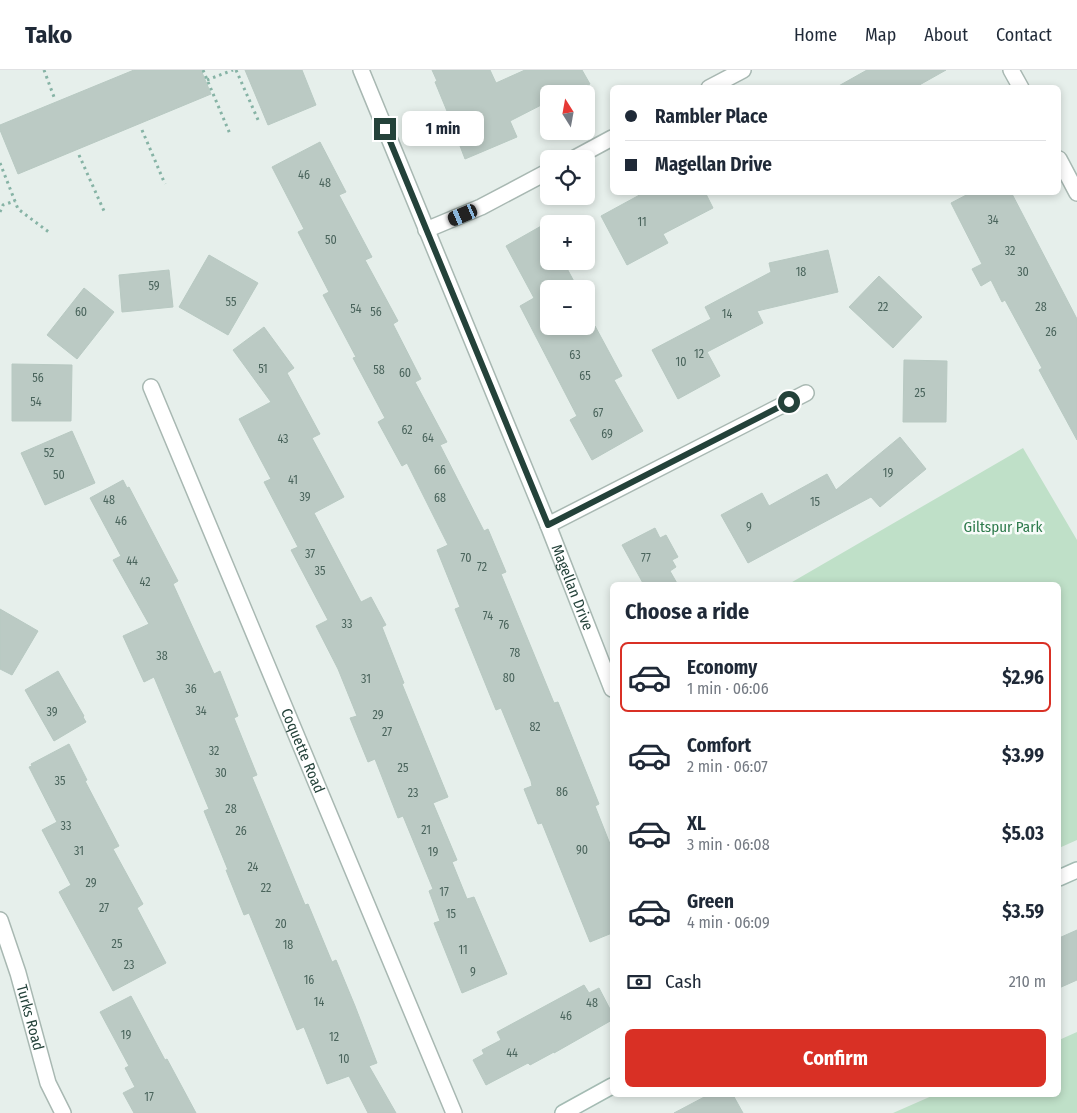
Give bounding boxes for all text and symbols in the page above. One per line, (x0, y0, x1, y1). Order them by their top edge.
text: Tako (25, 21, 72, 49)
text: Home (794, 24, 837, 46)
text: Map (865, 24, 896, 46)
text: About (924, 24, 968, 46)
text: Contact (996, 24, 1052, 46)
north arrow (540, 85, 595, 140)
map controls (540, 85, 595, 335)
text: Rambler Place (655, 105, 768, 128)
callout: 1 min (402, 112, 485, 146)
route end (374, 118, 396, 140)
text: 1 min (426, 119, 460, 138)
button: locate (540, 150, 595, 205)
text: Magellan Drive (655, 153, 772, 176)
house number: 46 (298, 168, 310, 182)
house number: 48 (319, 176, 331, 190)
car (446, 202, 479, 228)
house number: 34 (987, 213, 999, 227)
button: + (540, 215, 595, 270)
house number: 11 (637, 215, 647, 229)
house number: 50 (325, 233, 337, 247)
house number: 32 (1005, 244, 1015, 258)
house number: 18 (796, 265, 806, 279)
house number: 30 (1017, 265, 1029, 279)
house number: 59 (148, 279, 160, 293)
button: − (540, 280, 595, 335)
house number: 55 (226, 295, 237, 309)
house number: 22 (878, 300, 888, 314)
house number: 28 (1035, 300, 1047, 314)
house number: 54 (350, 302, 362, 316)
house number: 60 (75, 305, 87, 319)
house number: 56 (370, 305, 382, 319)
house number: 14 (722, 307, 732, 321)
house number: 26 (1045, 325, 1057, 339)
house number: 12 (694, 347, 704, 361)
house number: 63 (569, 348, 581, 362)
house number: 10 (676, 355, 686, 369)
house number: 51 (258, 362, 268, 376)
house number: 58 (373, 363, 385, 377)
house number: 60 (399, 366, 411, 380)
house number: 65 (579, 369, 591, 383)
house number: 56 (32, 371, 44, 385)
house number: 25 (915, 386, 926, 400)
route start (778, 391, 800, 413)
house number: 54 (30, 395, 42, 409)
house number: 67 (593, 406, 603, 420)
house number: 62 (401, 423, 413, 437)
house number: 69 (601, 427, 613, 441)
house number: 64 (422, 431, 434, 445)
house number: 43 (277, 432, 289, 446)
house number: 52 (44, 446, 54, 460)
house number: 66 (434, 463, 446, 477)
house number: 19 (883, 466, 893, 480)
house number: 50 (53, 468, 65, 482)
house number: 41 (288, 473, 298, 487)
house number: 39 (299, 490, 311, 504)
house number: 68 (434, 491, 446, 505)
house number: 48 (103, 493, 115, 507)
house number: 15 (810, 495, 821, 509)
house number: 46 (115, 514, 127, 528)
park label: Giltspur Park (964, 518, 1042, 536)
house number: 9 (746, 520, 752, 534)
street label: Magellan Drive (548, 542, 597, 633)
house number: 37 (305, 547, 315, 561)
house number: 70 (461, 551, 471, 565)
house number: 77 (641, 551, 651, 565)
house number: 44 (126, 554, 138, 568)
house number: 72 (477, 560, 487, 574)
house number: 35 (315, 564, 326, 578)
house number: 42 (140, 575, 150, 589)
text: Choose a ride (625, 598, 749, 625)
house number: 74 (483, 609, 493, 623)
house number: 33 (342, 617, 352, 631)
house number: 76 (499, 618, 509, 632)
house number: 78 (510, 646, 520, 660)
house number: 38 (156, 649, 168, 663)
icon: car (627, 655, 672, 700)
text: Economy (687, 656, 757, 679)
text: $2.96 (1002, 666, 1044, 689)
house number: 80 (503, 671, 515, 685)
house number: 31 (361, 672, 371, 686)
text: 1 min · 06:06 (687, 679, 769, 698)
house number: 36 (185, 682, 197, 696)
house number: 34 (195, 704, 207, 718)
house number: 39 (46, 705, 58, 719)
street label: Coquette Road (277, 706, 328, 796)
house number: 29 (372, 708, 384, 722)
house number: 82 (529, 720, 541, 734)
house number: 27 (382, 725, 392, 739)
icon: car (627, 733, 672, 778)
text: Comfort (687, 734, 751, 757)
house number: 32 (209, 744, 219, 758)
text: $3.99 (1002, 744, 1044, 767)
text: 2 min · 06:07 (687, 757, 768, 776)
house number: 25 (398, 761, 409, 775)
house number: 30 (215, 766, 227, 780)
house number: 35 (55, 774, 66, 788)
house number: 86 (556, 785, 568, 799)
house number: 23 (408, 786, 418, 800)
house number: 28 (225, 802, 237, 816)
icon: car (627, 811, 672, 856)
text: XL (687, 812, 706, 835)
house number: 33 (61, 819, 71, 833)
text: $5.03 (1002, 822, 1044, 845)
house number: 21 (421, 823, 431, 837)
house number: 26 (235, 824, 247, 838)
text: 3 min · 06:08 (687, 835, 770, 854)
house number: 90 (576, 843, 588, 857)
house number: 31 (74, 844, 84, 858)
house number: 19 (428, 845, 438, 859)
house number: 24 (248, 860, 259, 874)
house number: 29 (85, 876, 97, 890)
house number: 22 (261, 881, 271, 895)
house number: 17 (439, 885, 449, 899)
icon: car (627, 889, 672, 934)
text: Green (687, 890, 734, 913)
text: $3.59 (1002, 900, 1044, 923)
house number: 27 (99, 901, 109, 915)
house number: 15 (446, 907, 457, 921)
text: 4 min · 06:09 (687, 913, 770, 932)
house number: 20 (275, 917, 287, 931)
house number: 25 (112, 937, 123, 951)
house number: 18 (283, 938, 293, 952)
house number: 11 (458, 943, 468, 957)
house number: 23 (124, 958, 134, 972)
house number: 9 (470, 965, 476, 979)
icon: cash (625, 968, 653, 996)
text: Cash (665, 970, 702, 993)
text: 210 m (1009, 972, 1046, 991)
house number: 16 (304, 973, 314, 987)
street label: Turks Road (13, 982, 48, 1052)
house number: 14 (314, 995, 324, 1009)
house number: 48 (586, 996, 598, 1010)
house number: 46 (560, 1009, 572, 1023)
house number: 19 (121, 1028, 131, 1042)
button: Confirm (625, 1029, 1046, 1087)
house number: 12 (329, 1030, 339, 1044)
house number: 44 (506, 1046, 518, 1060)
house number: 10 (339, 1052, 349, 1066)
house number: 17 (144, 1090, 154, 1104)

